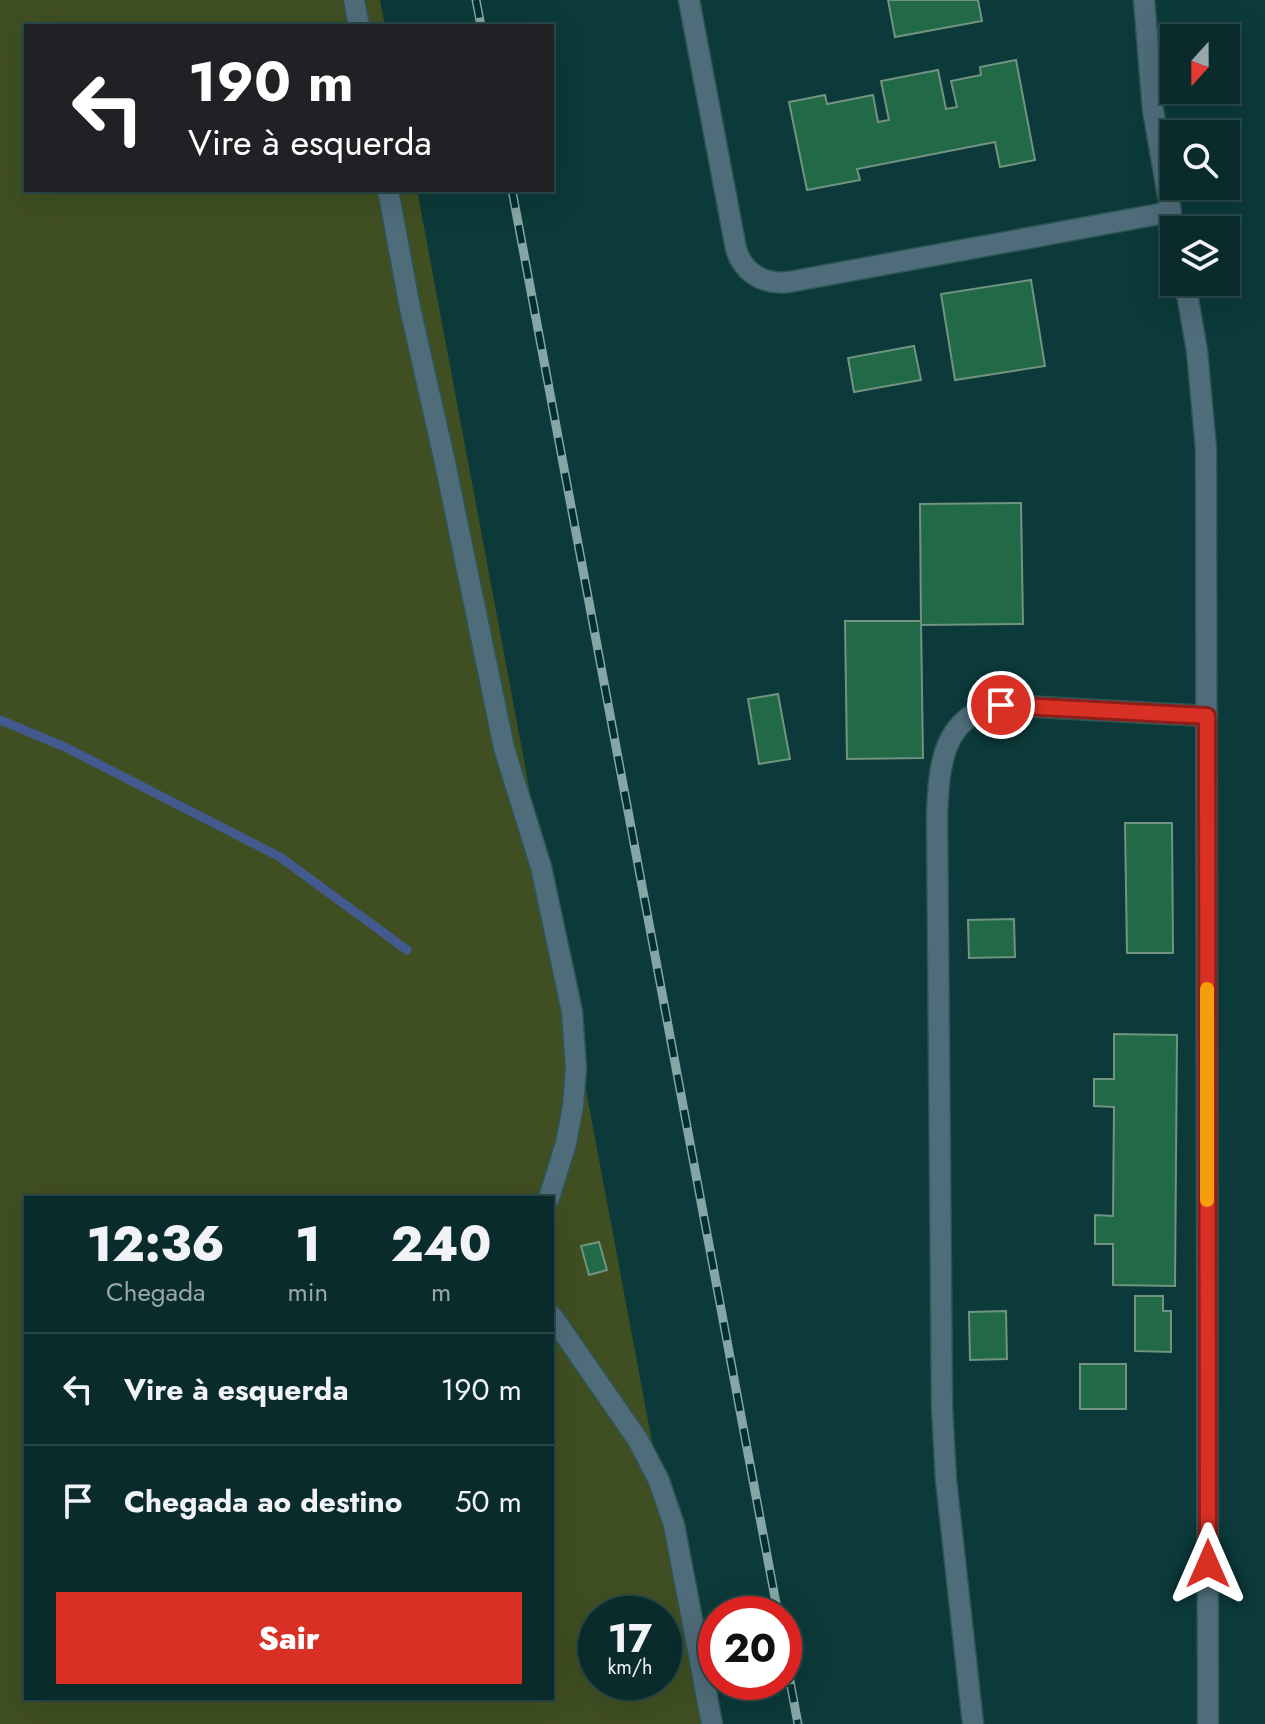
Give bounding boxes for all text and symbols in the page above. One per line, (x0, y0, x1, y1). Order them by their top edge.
north arrow (1160, 24, 1240, 104)
map controls (1160, 24, 1240, 296)
text: 190 m (188, 41, 354, 122)
icon: left (56, 56, 160, 160)
text: Vire à esquerda (188, 116, 432, 168)
button: search (1160, 120, 1240, 200)
button: layers (1160, 216, 1240, 296)
pin (967, 671, 1035, 739)
icon: arrive (979, 683, 1023, 727)
text: 12:36 (87, 1210, 225, 1279)
text: 1 (295, 1210, 320, 1279)
text: 240 (391, 1210, 491, 1279)
text: Chegada (106, 1273, 205, 1311)
text: min (287, 1273, 328, 1311)
text: m (431, 1273, 451, 1311)
icon: left (56, 1367, 100, 1411)
text: Vire à esquerda (124, 1368, 349, 1411)
text: 190 m (441, 1368, 522, 1411)
icon: arrive (56, 1479, 100, 1523)
text: Chegada ao destino (124, 1480, 402, 1523)
text: 50 m (455, 1480, 522, 1523)
position arrow (1166, 1522, 1250, 1606)
button: Sair (56, 1592, 522, 1684)
speed limit sign: 20 (698, 1596, 802, 1700)
text: 17 (608, 1609, 652, 1667)
text: km/h (607, 1653, 653, 1682)

